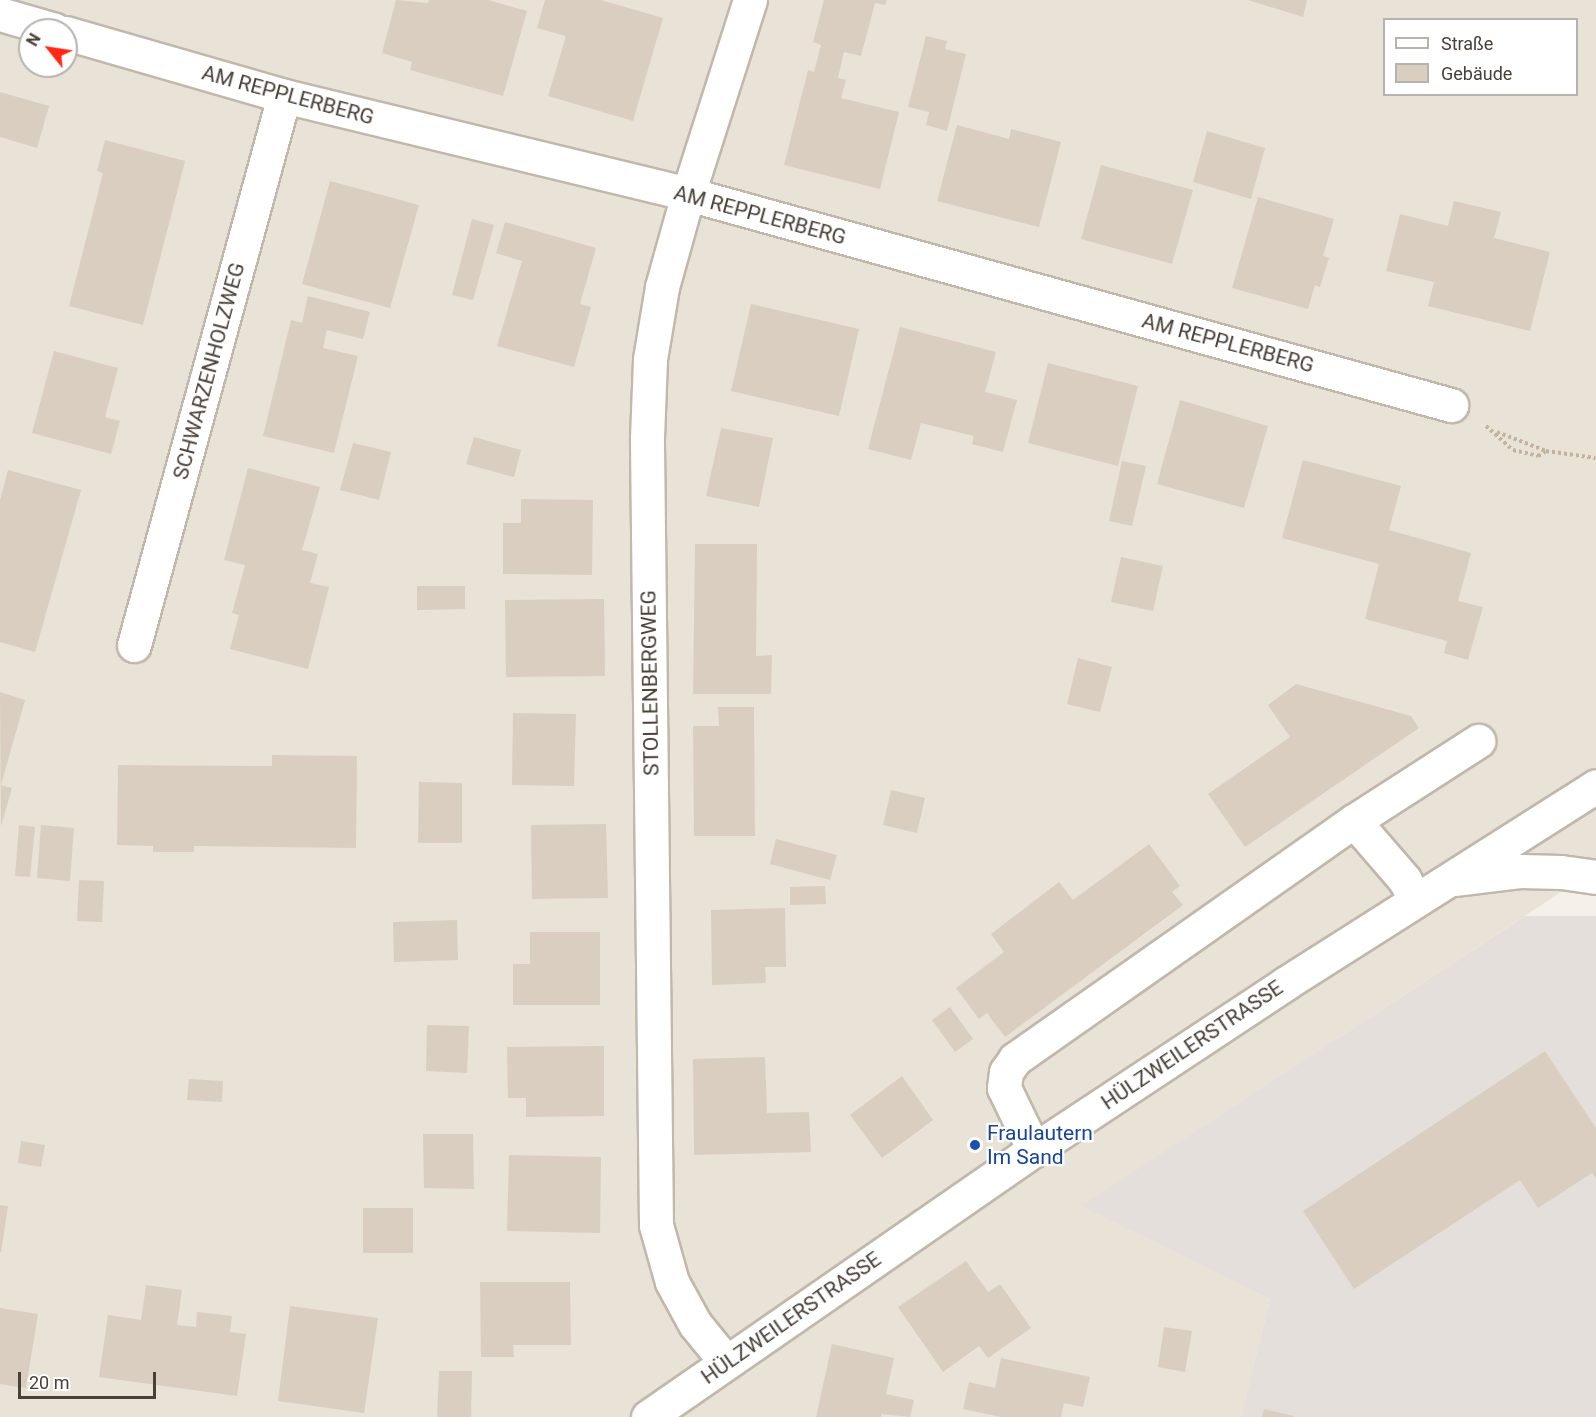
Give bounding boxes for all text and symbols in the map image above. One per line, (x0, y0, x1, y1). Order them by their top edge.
north arrow (18, 18, 78, 78)
legend (1383, 18, 1578, 96)
text: N (23, 30, 45, 49)
text: Straße (1441, 33, 1493, 54)
street label: AM REPPLERBERG (199, 60, 377, 130)
text: Gebäude (1441, 63, 1512, 84)
street label: AM REPPLERBERG (671, 180, 849, 250)
street label: SCHWARZENHOLZWEG (168, 260, 250, 482)
street label: AM REPPLERBERG (1139, 308, 1317, 378)
street label: STOLLENBERGWEG (636, 590, 664, 776)
street label: HÜLZWEILERSTRASSE (1096, 975, 1288, 1115)
place label: Fraulautern Im Sand (987, 1120, 1093, 1170)
marker: Fraulautern Im Sand (968, 1138, 982, 1152)
street label: HÜLZWEILERSTRASSE (696, 1246, 886, 1390)
scale bar (21, 1360, 159, 1398)
text: 20 m (29, 1372, 69, 1393)

